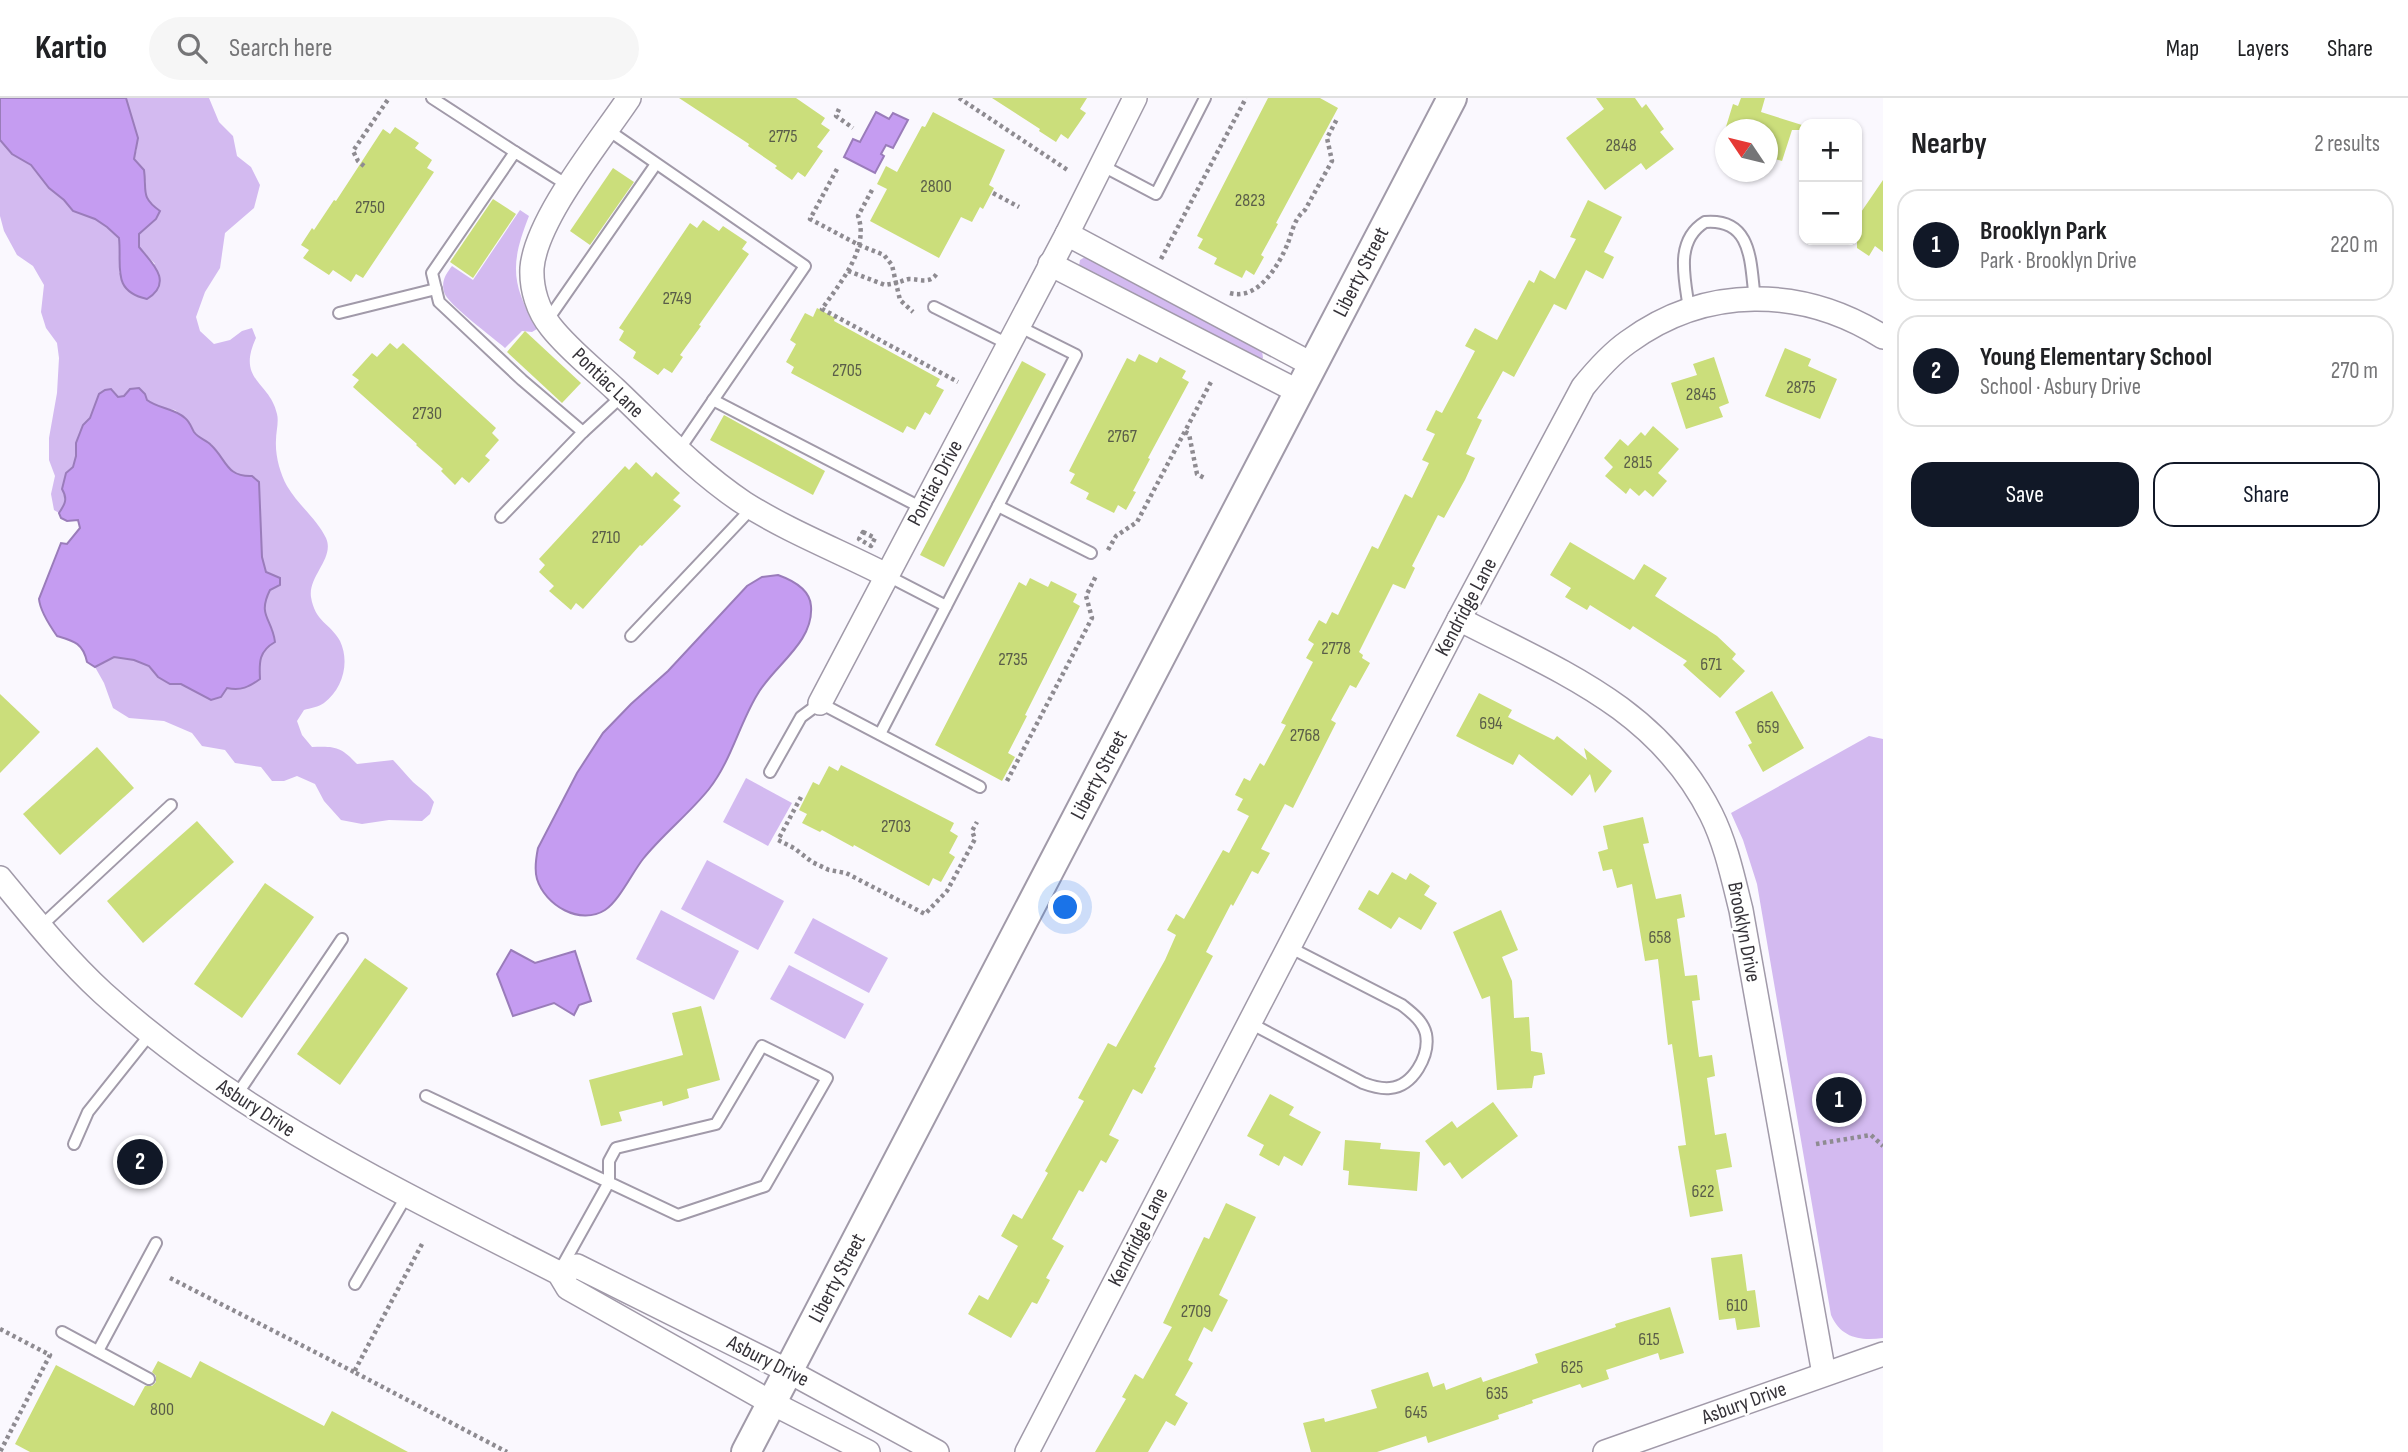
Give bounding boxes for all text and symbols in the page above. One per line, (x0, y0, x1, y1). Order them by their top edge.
search box (149, 17, 639, 80)
text: Kartio (35, 28, 107, 68)
icon: search (173, 29, 211, 67)
text: Search here (229, 33, 332, 64)
text: Map (2166, 34, 2199, 63)
text: Layers (2237, 34, 2289, 63)
text: Share (2327, 34, 2373, 63)
north arrow (1715, 119, 1778, 182)
map controls (1799, 119, 1862, 245)
button: + (1799, 119, 1862, 182)
house number: 2775 (768, 126, 798, 147)
text: Nearby (1911, 126, 1987, 162)
text: 2 results (2314, 130, 2380, 158)
house number: 2848 (1605, 135, 1637, 156)
house number: 2800 (920, 176, 952, 197)
button: − (1799, 182, 1862, 245)
house number: 2823 (1235, 190, 1265, 211)
house number: 2750 (355, 197, 385, 218)
text: Brooklyn Park (1980, 216, 2107, 247)
street label: Liberty Street (1328, 223, 1394, 321)
text: 1 (1931, 231, 1941, 259)
text: 220 m (2330, 231, 2378, 259)
text: Park · Brooklyn Drive (1980, 247, 2137, 275)
house number: 2749 (662, 288, 692, 309)
text: Young Elementary School (1980, 342, 2212, 373)
street label: Pontiac Lane (567, 343, 649, 423)
text: 2 (1931, 357, 1941, 385)
text: 270 m (2331, 357, 2378, 385)
house number: 2705 (832, 360, 862, 381)
text: School · Asbury Drive (1980, 373, 2141, 401)
house number: 2875 (1786, 377, 1816, 398)
house number: 2845 (1686, 384, 1716, 405)
house number: 2730 (412, 403, 442, 424)
house number: 2767 (1107, 426, 1138, 447)
street label: Pontiac Drive (902, 436, 968, 530)
house number: 2815 (1624, 452, 1652, 473)
button: Save (1911, 462, 2139, 527)
button: Share (2153, 462, 2380, 527)
house number: 2710 (591, 527, 621, 548)
street label: Kendridge Lane (1430, 554, 1502, 660)
house number: 2778 (1321, 638, 1351, 659)
house number: 2735 (998, 649, 1028, 670)
house number: 671 (1700, 654, 1722, 675)
house number: 694 (1479, 713, 1503, 734)
house number: 659 (1756, 717, 1780, 738)
house number: 2768 (1290, 725, 1320, 746)
street label: Liberty Street (1065, 726, 1133, 824)
house number: 2703 (881, 816, 911, 837)
street label: Brooklyn Drive (1722, 880, 1766, 984)
your location (1048, 890, 1082, 924)
house number: 658 (1648, 927, 1672, 948)
street label: Asbury Drive (211, 1073, 300, 1143)
pin: 1 (1816, 1074, 1862, 1126)
pin: 2 (117, 1136, 163, 1188)
house number: 622 (1692, 1181, 1714, 1202)
street label: Kendridge Lane (1102, 1183, 1174, 1291)
street label: Liberty Street (803, 1229, 871, 1327)
house number: 610 (1726, 1295, 1748, 1316)
house number: 2709 (1181, 1301, 1211, 1322)
street label: Asbury Drive (722, 1329, 813, 1392)
house number: 615 (1638, 1329, 1660, 1350)
house number: 625 (1561, 1357, 1583, 1378)
street label: Asbury Drive (1697, 1376, 1790, 1430)
house number: 635 (1486, 1383, 1508, 1404)
house number: 800 (150, 1399, 174, 1420)
house number: 645 (1405, 1402, 1428, 1423)

